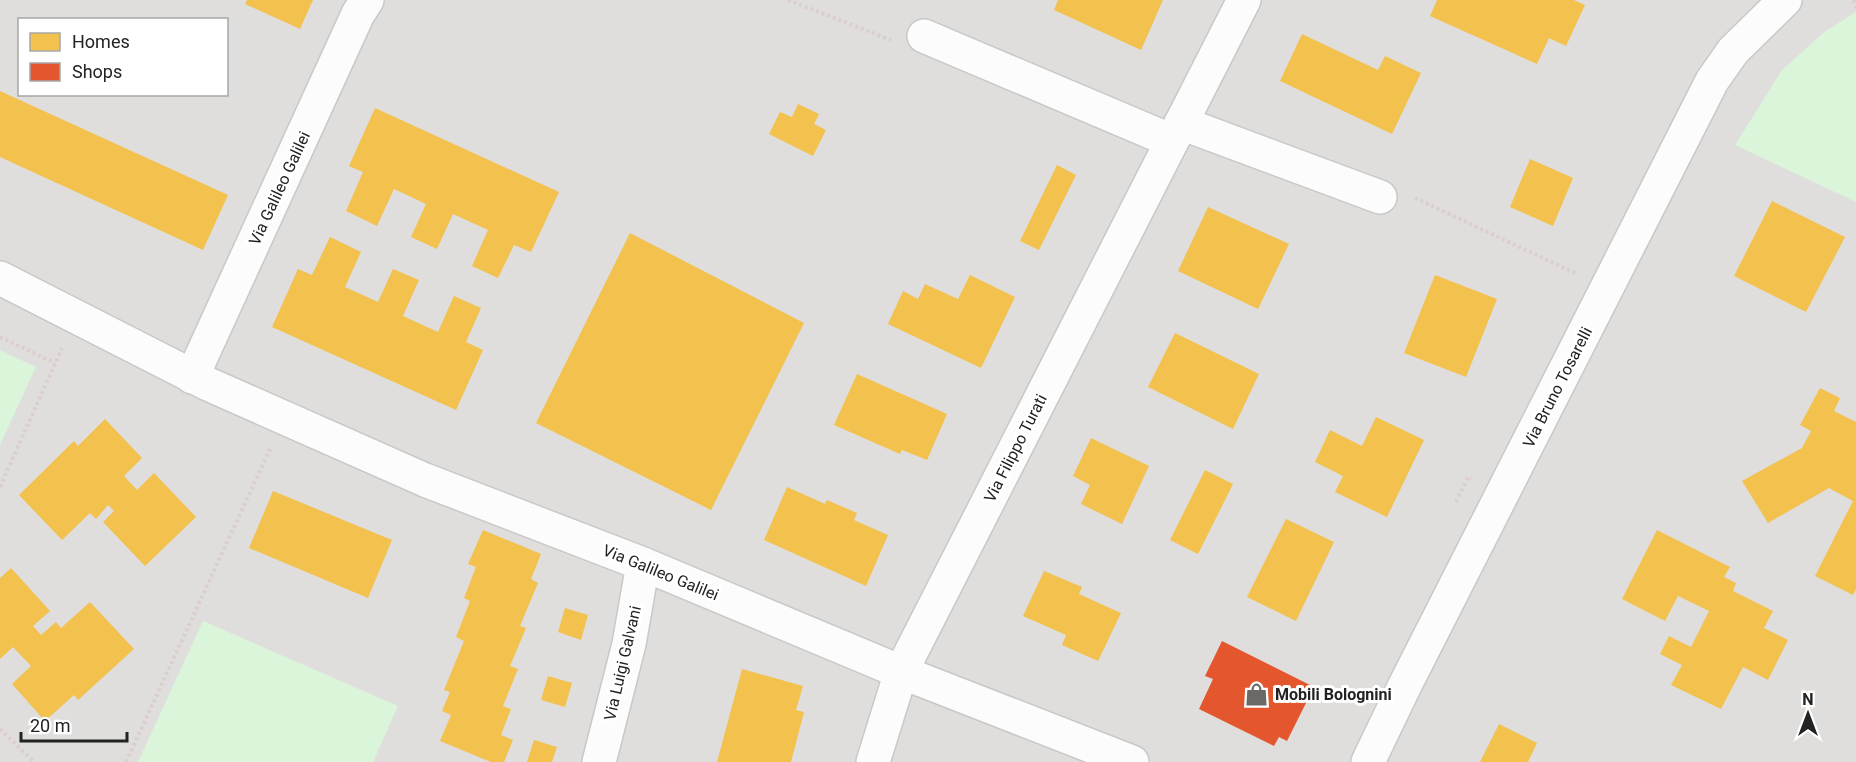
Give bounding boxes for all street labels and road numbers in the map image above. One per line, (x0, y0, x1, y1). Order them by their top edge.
street label: Via Galileo Galilei (245, 128, 314, 248)
street label: Via Bruno Tosarelli (1519, 324, 1596, 451)
street label: Via Filippo Turati (980, 391, 1051, 505)
street label: Via Galileo Galilei (600, 541, 722, 604)
street label: Via Luigi Galvani (600, 604, 645, 722)

